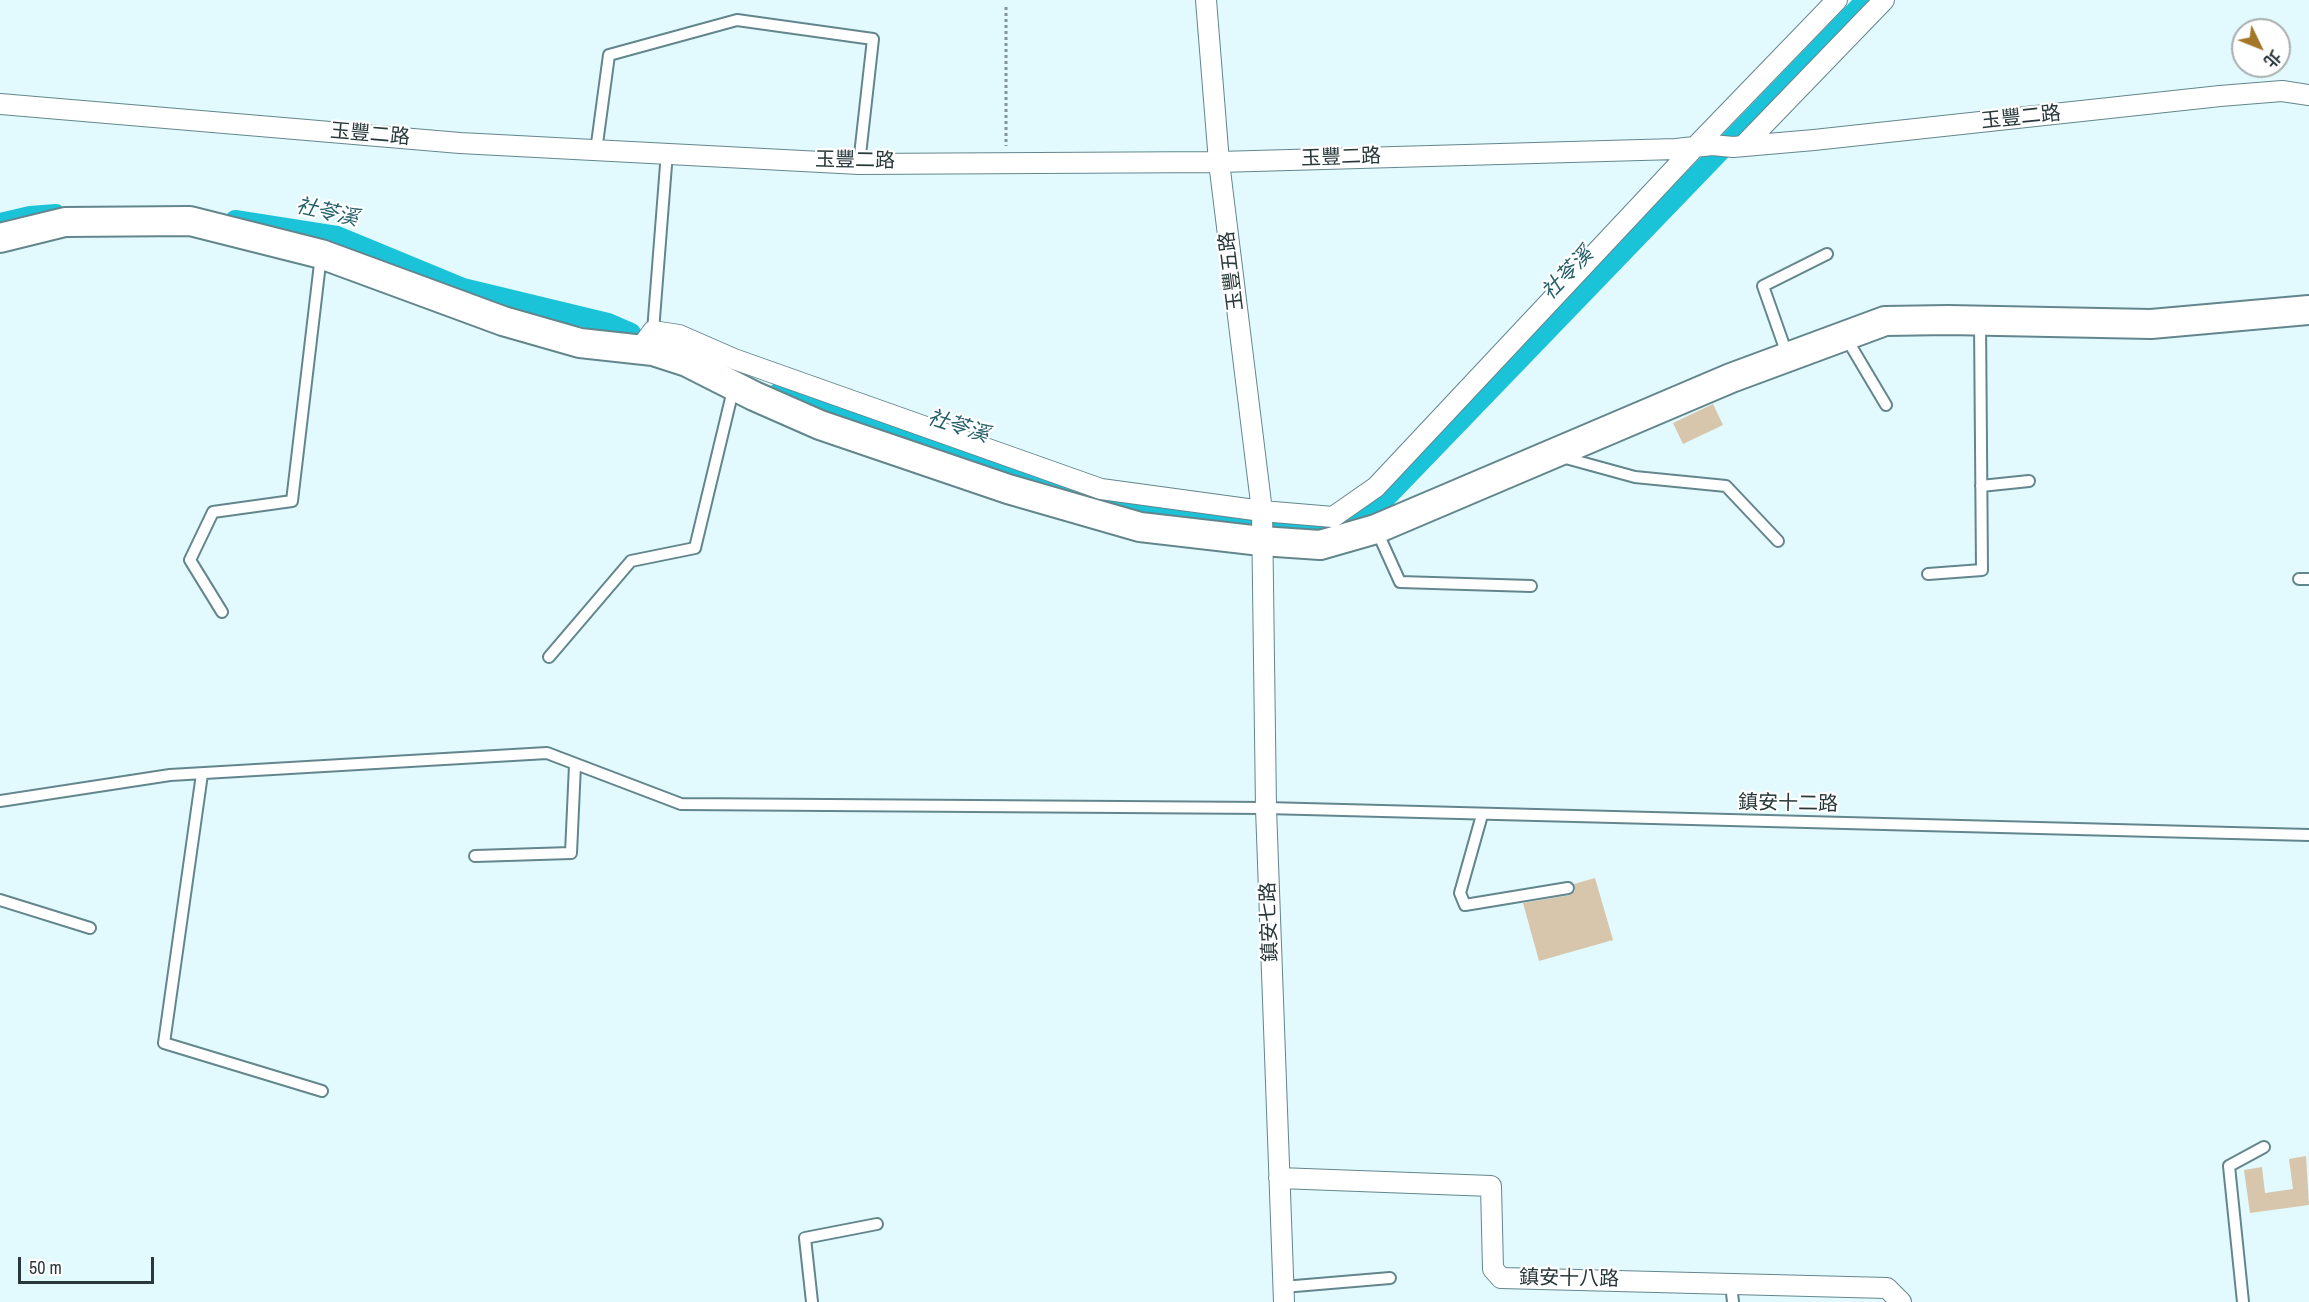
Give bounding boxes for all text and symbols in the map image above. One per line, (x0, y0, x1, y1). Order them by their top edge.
north arrow (2231, 18, 2291, 78)
text: 北 (2259, 46, 2286, 72)
street label: 玉豐二路 (1980, 102, 2062, 134)
street label: 玉豐二路 (329, 120, 411, 150)
street label: 玉豐二路 (1301, 145, 1381, 171)
street label: 玉豐二路 (815, 148, 895, 174)
water label: 社苓溪 (293, 194, 361, 232)
street label: 玉豐五路 (1215, 230, 1249, 312)
water label: 社苓溪 (1537, 243, 1599, 305)
water label: 社苓溪 (924, 405, 992, 449)
street label: 鎮安十二路 (1738, 791, 1838, 817)
street label: 鎮安七路 (1257, 882, 1283, 962)
scale bar (21, 1245, 158, 1283)
text: 50 m (29, 1255, 62, 1280)
street label: 鎮安十八路 (1519, 1266, 1619, 1292)

